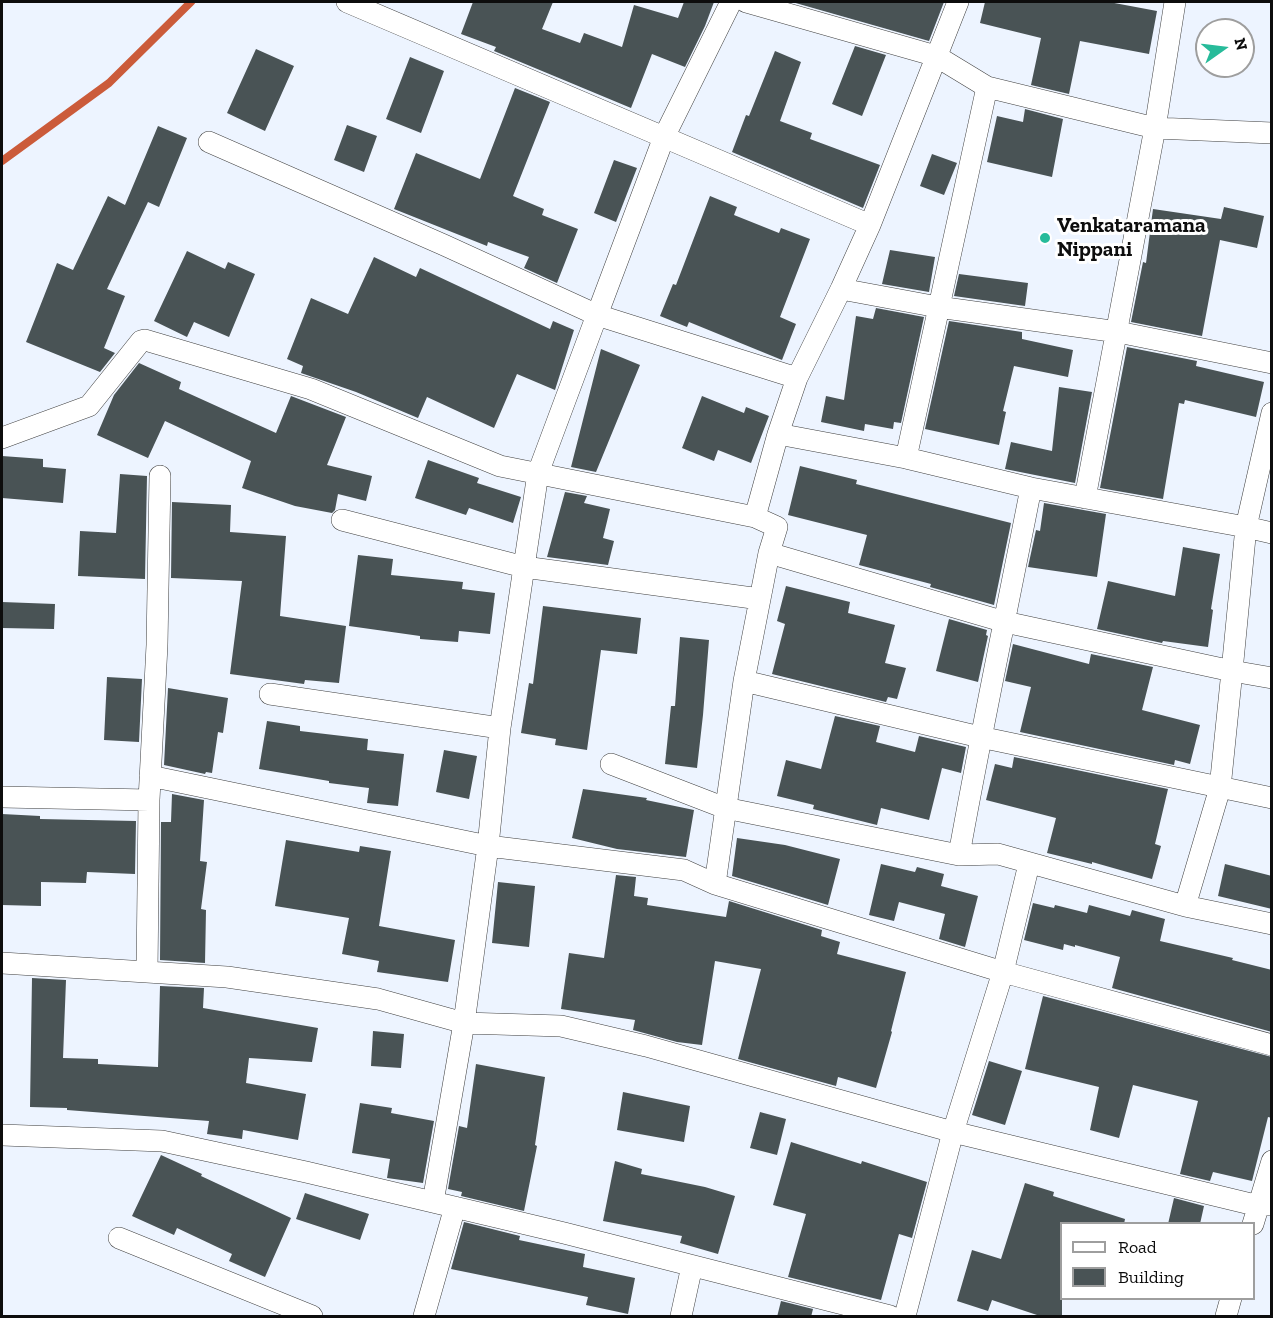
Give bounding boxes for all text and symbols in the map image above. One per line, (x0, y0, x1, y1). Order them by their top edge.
north arrow (1195, 18, 1255, 78)
text: N (1230, 36, 1252, 52)
place label: Venkataramana Nippani (1057, 213, 1206, 263)
marker: Venkataramana Nippani (1038, 231, 1052, 245)
legend (1060, 1222, 1255, 1300)
text: Road (1118, 1236, 1157, 1258)
text: Building (1118, 1266, 1184, 1288)

